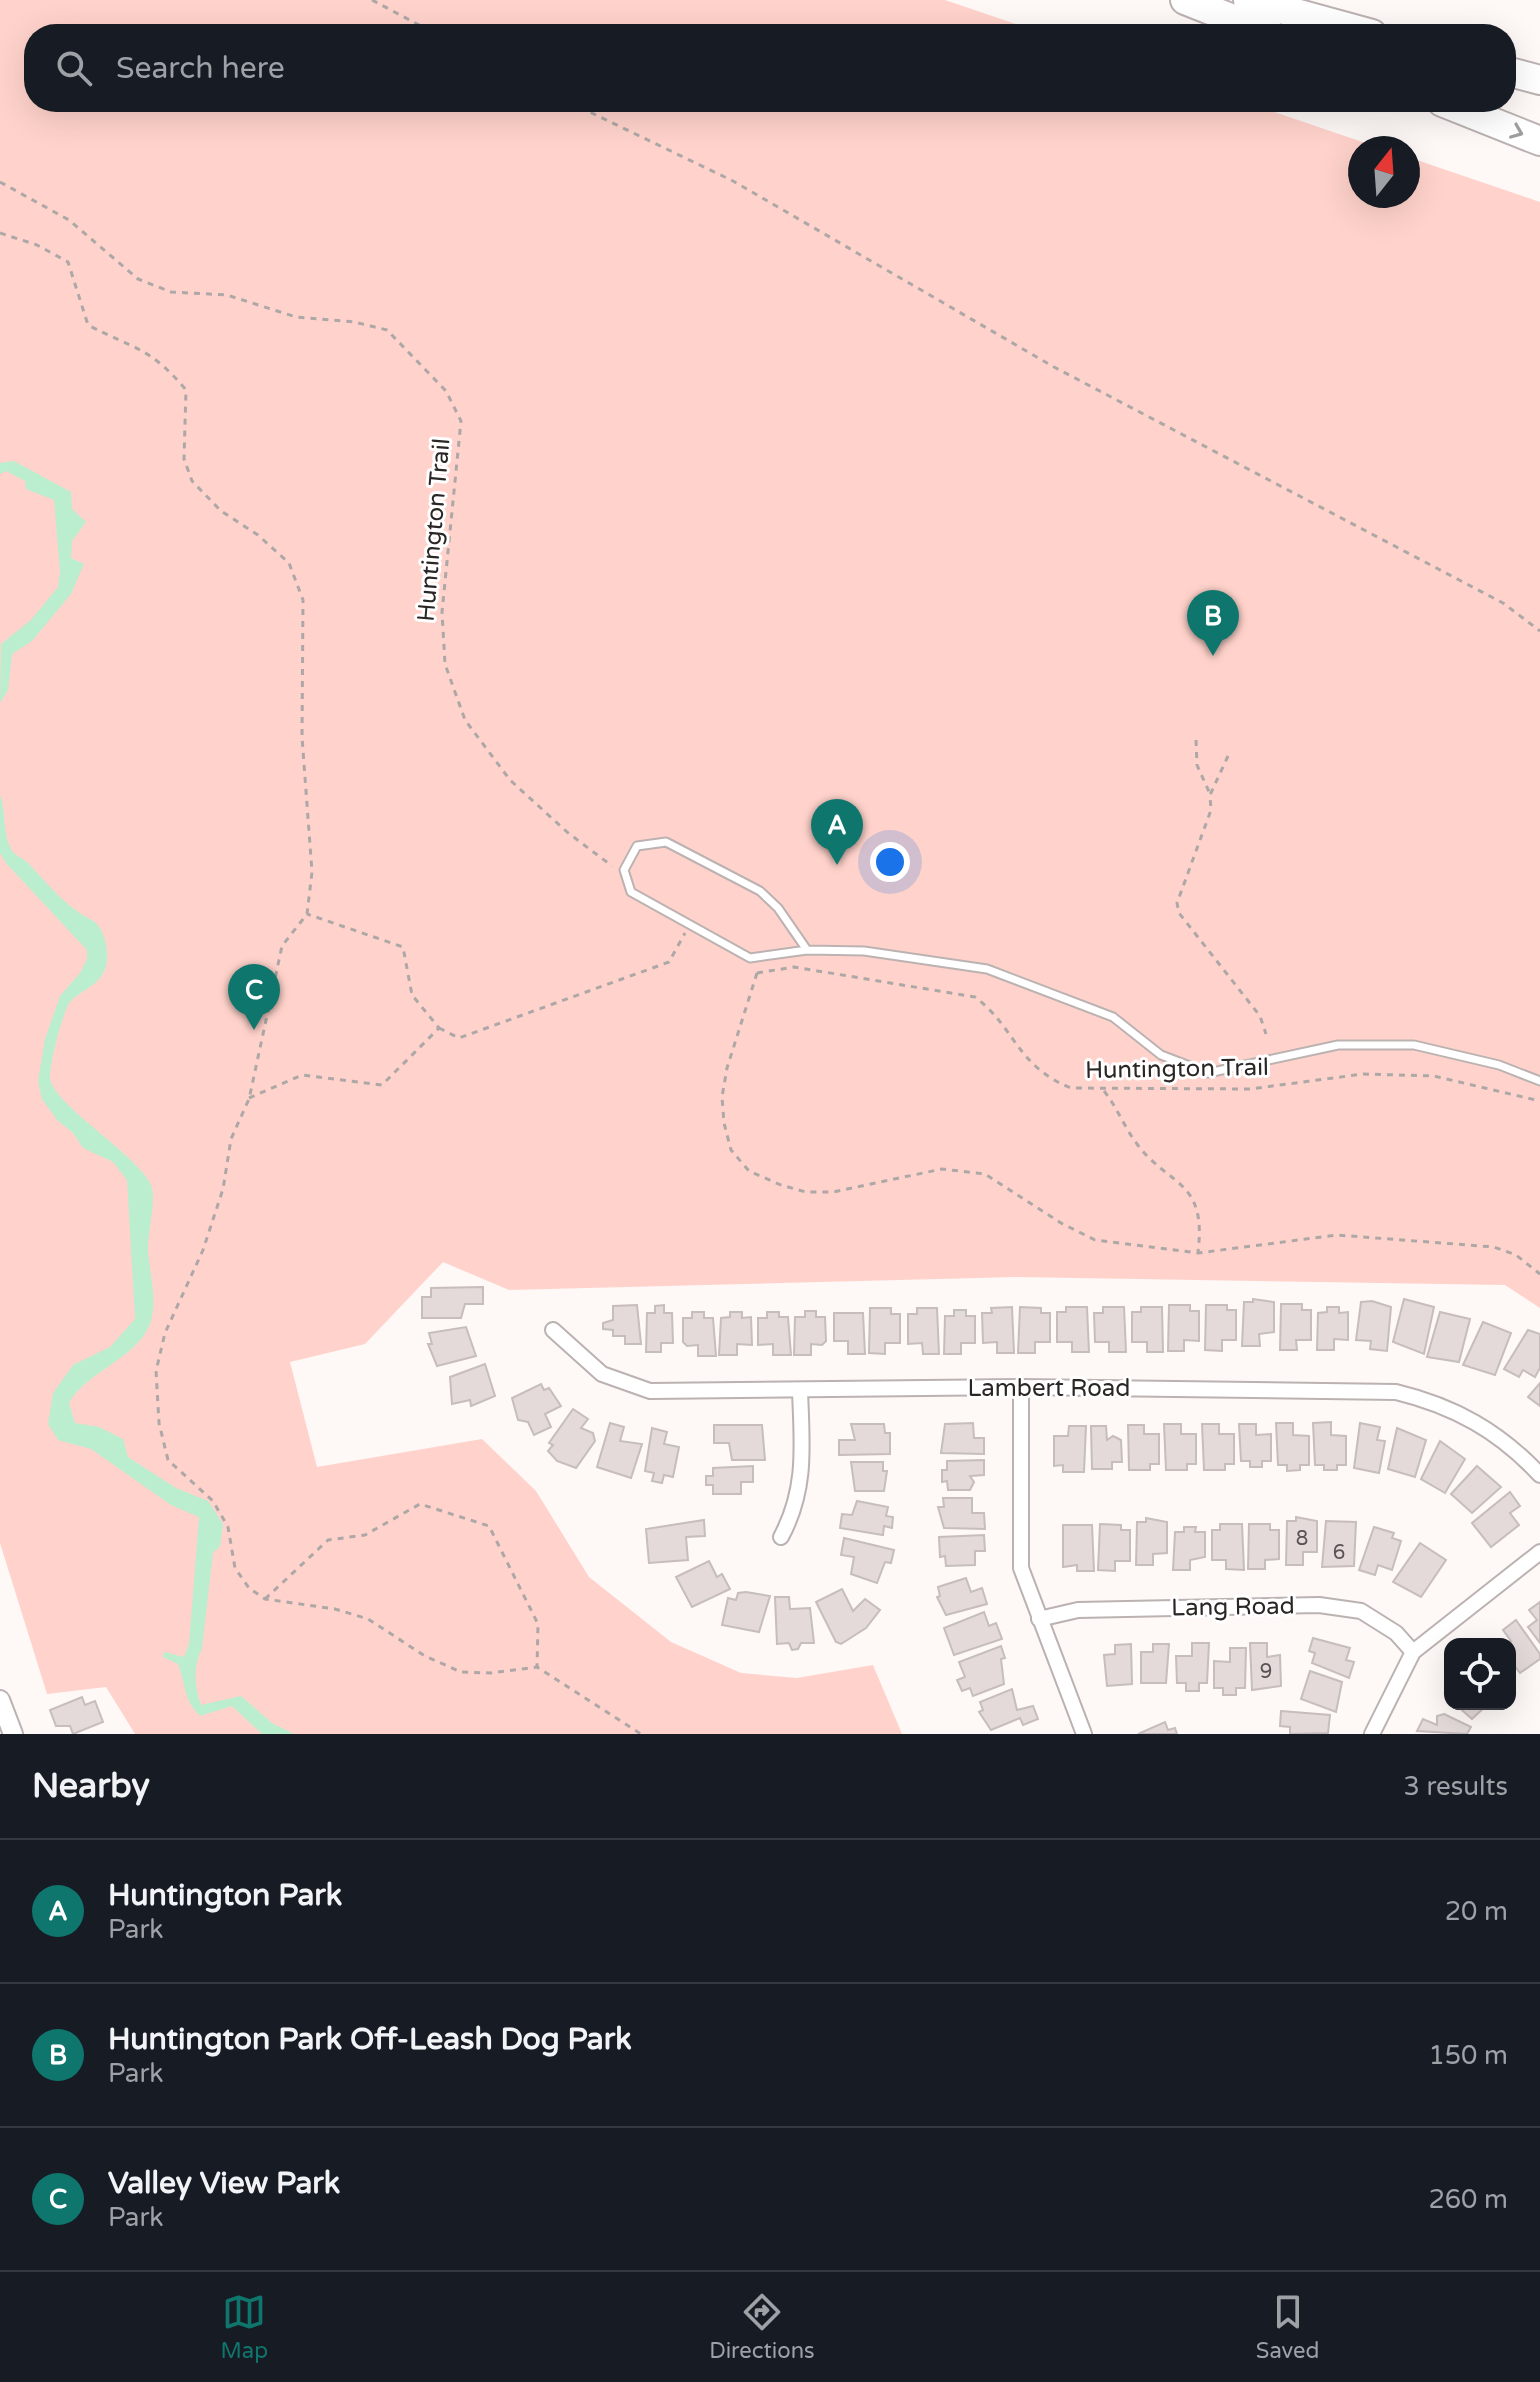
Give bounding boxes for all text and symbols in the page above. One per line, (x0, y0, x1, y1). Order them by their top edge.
search box (24, 24, 1516, 112)
icon: search (52, 46, 96, 90)
text: Search here (116, 50, 285, 87)
one-way arrow (1509, 122, 1523, 139)
north arrow (1348, 136, 1420, 208)
street label: Huntington Trail (412, 437, 456, 623)
pin: B (1187, 590, 1239, 656)
pin: A (811, 799, 863, 865)
your location (870, 842, 910, 882)
pin: C (228, 964, 280, 1030)
street label: Huntington Trail (1085, 1053, 1269, 1085)
street label: Lambert Road (968, 1374, 1130, 1403)
house number: 8 (1296, 1527, 1308, 1551)
house number: 6 (1333, 1541, 1345, 1565)
street label: Lang Road (1171, 1591, 1295, 1623)
map controls (1444, 1638, 1516, 1710)
button: locate (1444, 1638, 1516, 1710)
house number: 9 (1260, 1660, 1272, 1684)
text: Nearby (32, 1766, 150, 1807)
text: 3 results (1403, 1771, 1508, 1802)
text: Huntington Park (108, 1877, 342, 1914)
text: A (48, 1896, 68, 1927)
text: 20 m (1445, 1896, 1508, 1927)
text: Park (108, 1914, 164, 1945)
text: Huntington Park Off-Leash Dog Park (108, 2021, 632, 2058)
text: B (49, 2040, 67, 2071)
text: 150 m (1428, 2040, 1508, 2071)
text: Park (108, 2058, 164, 2089)
text: Valley View Park (108, 2165, 340, 2202)
text: C (49, 2184, 67, 2215)
text: 260 m (1428, 2184, 1508, 2215)
text: Park (108, 2202, 164, 2233)
tab: Map (221, 2290, 268, 2364)
tab: Directions (709, 2290, 815, 2364)
tab: Saved (1256, 2290, 1319, 2364)

